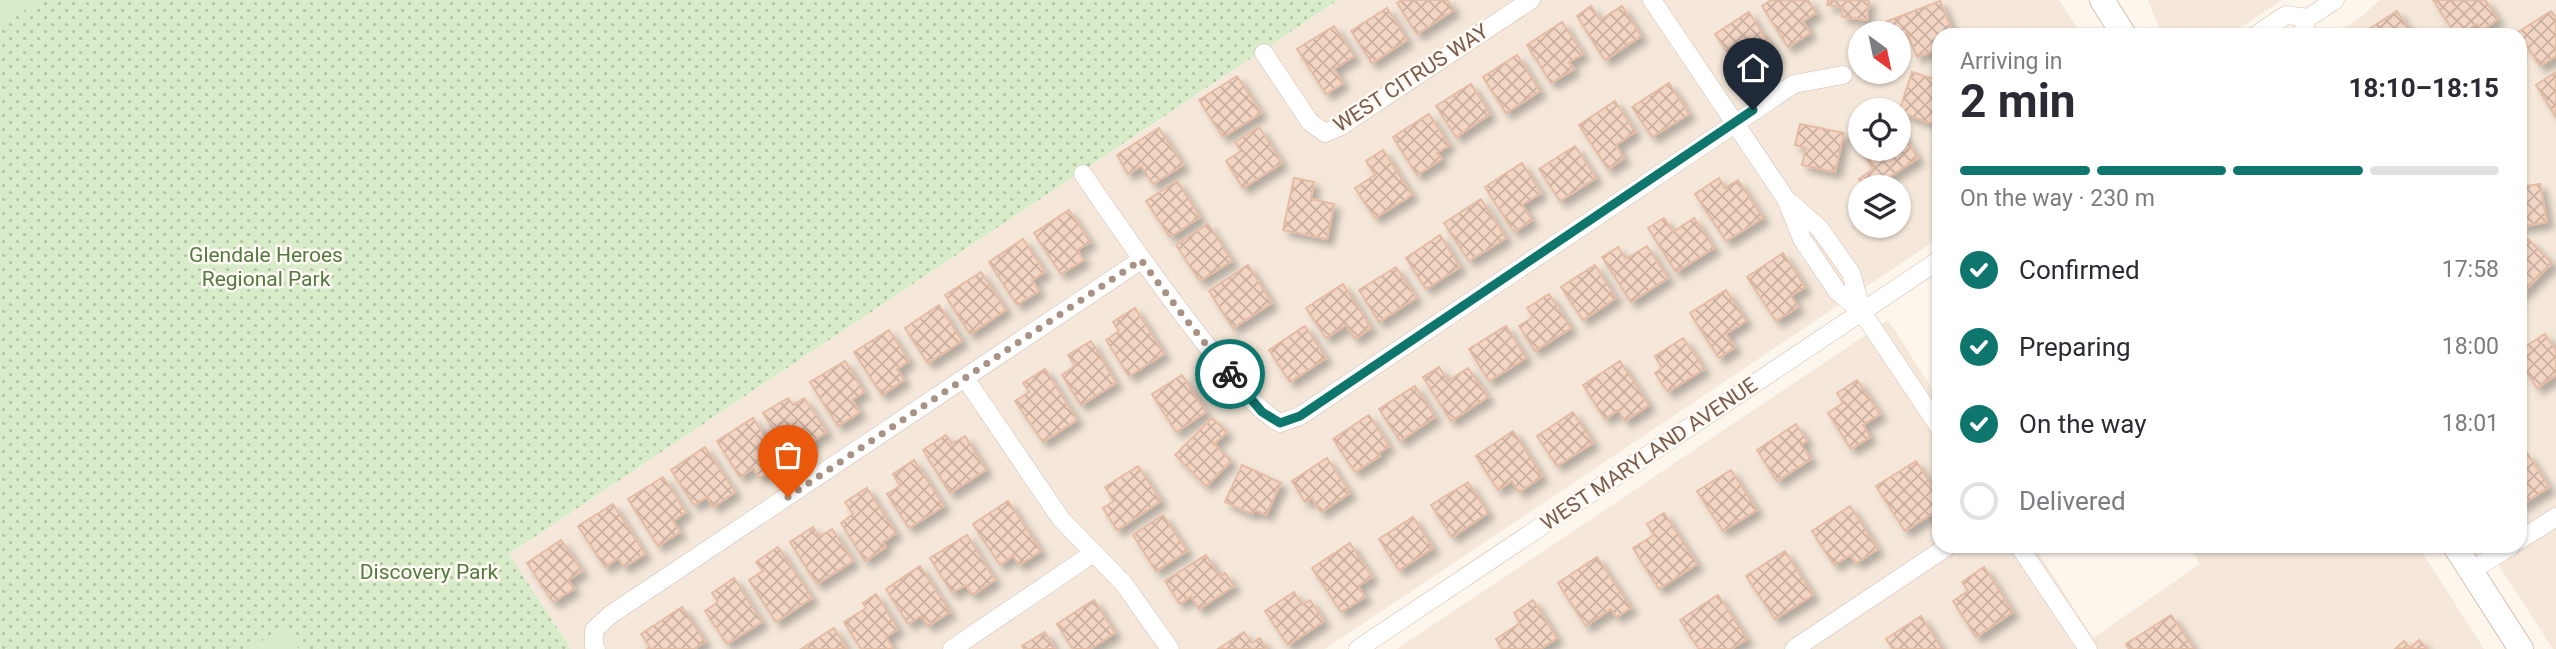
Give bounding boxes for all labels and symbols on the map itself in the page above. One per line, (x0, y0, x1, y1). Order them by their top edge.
street label: WEST CITRUS WAY (1329, 19, 1493, 137)
north arrow (1848, 21, 1911, 84)
pin (1723, 38, 1783, 110)
park label: Glendale Heroes Regional Park (189, 243, 343, 291)
courier (1195, 339, 1265, 409)
street label: WEST MARYLAND AVENUE (1536, 373, 1762, 535)
pin (758, 425, 818, 497)
park label: Discovery Park (360, 560, 499, 584)

